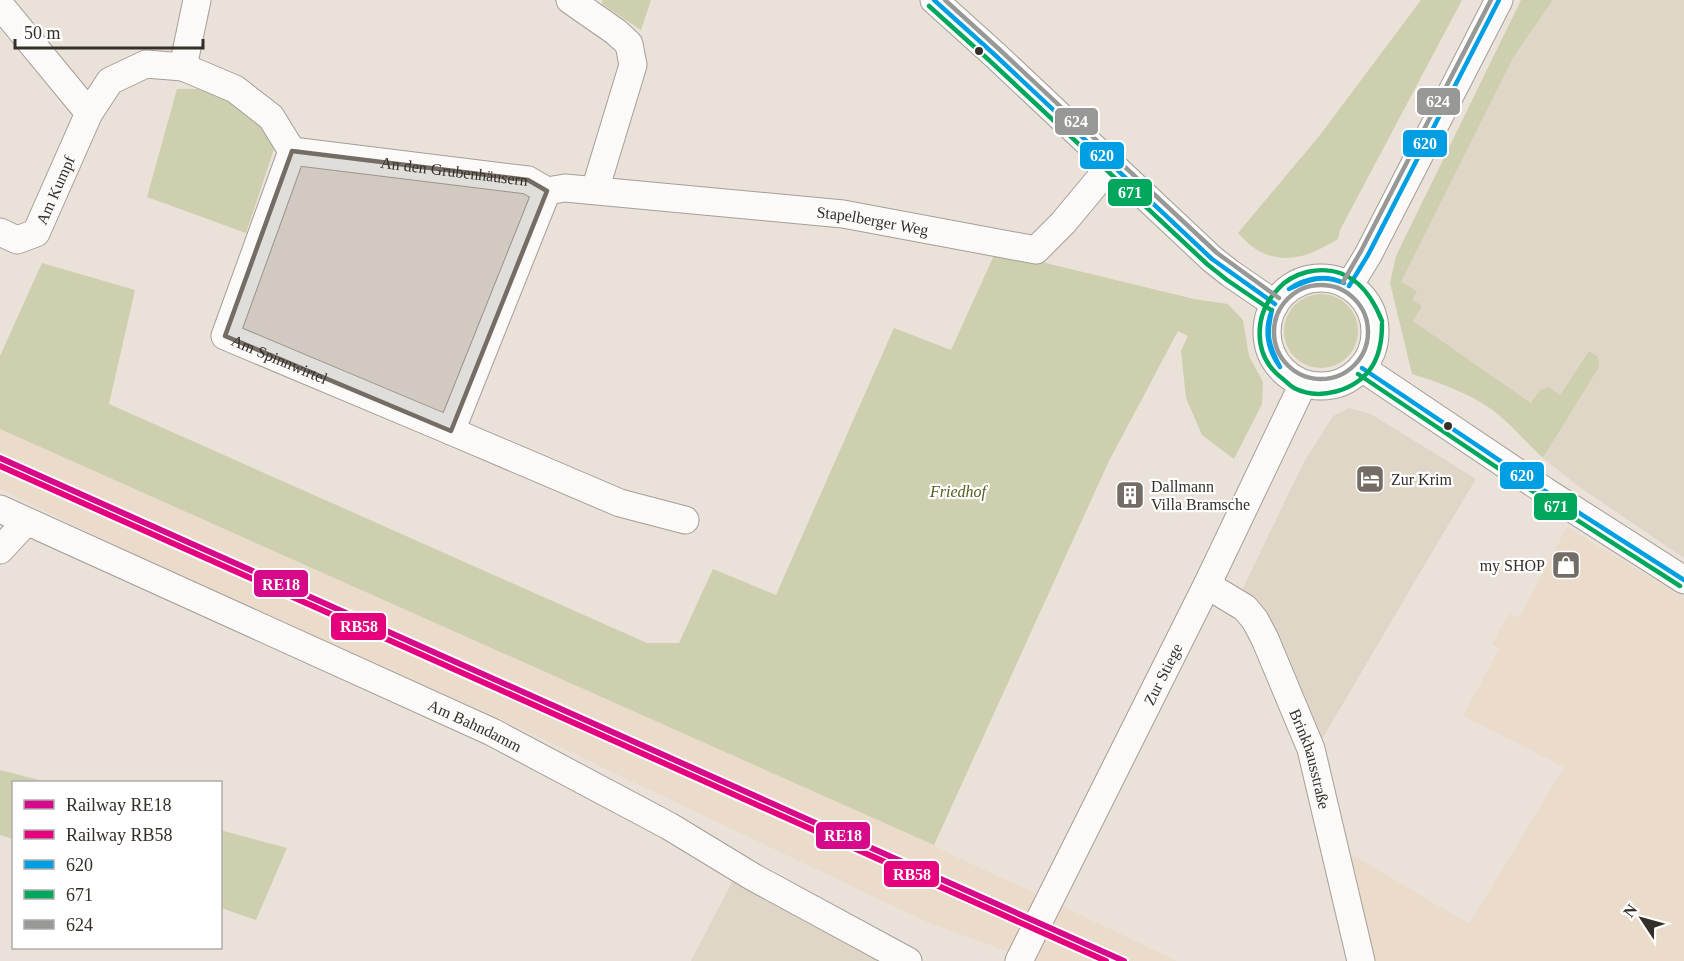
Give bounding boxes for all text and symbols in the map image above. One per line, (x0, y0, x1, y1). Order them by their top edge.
scale bar (15, 12, 202, 50)
text: 50 m (24, 23, 61, 43)
unlabelled marker (973, 45, 985, 57)
line badge: 624 (1416, 87, 1461, 116)
text: 624 (1426, 93, 1450, 110)
line badge: 624 (1054, 107, 1099, 136)
text: 624 (1064, 113, 1088, 130)
line badge: 620 (1402, 129, 1448, 158)
text: 620 (1413, 135, 1437, 152)
line badge: 620 (1079, 141, 1125, 170)
text: 620 (1090, 147, 1114, 164)
street label: Am Kumpf (32, 152, 78, 227)
street label: An den Grubenhäusern (380, 153, 529, 188)
line badge: 671 (1107, 178, 1153, 207)
text: 671 (1118, 184, 1142, 201)
street label: Stapelberger Weg (816, 203, 930, 239)
street label: Am Spinnwirtel (229, 331, 331, 387)
unlabelled marker (1442, 420, 1454, 432)
line badge: 620 (1499, 461, 1545, 490)
hotel icon: Zur Krim (1354, 463, 1386, 495)
text: 620 (1510, 467, 1534, 484)
place label: Zur Krim (1391, 471, 1452, 488)
place label: Dallmann Villa Bramsche (1151, 478, 1250, 513)
building icon: Dallmann Villa Bramsche (1114, 479, 1146, 511)
park label: Friedhof (929, 483, 989, 501)
line badge: 671 (1533, 492, 1578, 521)
text: 671 (1544, 498, 1568, 515)
shop icon: my SHOP (1550, 549, 1582, 581)
place label: my SHOP (1480, 557, 1545, 575)
line badge: RE18 (253, 569, 309, 598)
text: RE18 (262, 576, 300, 593)
line badge: RB58 (330, 612, 387, 641)
text: RB58 (340, 618, 378, 635)
street label: Zur Stiege (1140, 640, 1185, 708)
street label: Am Bahndamm (426, 696, 525, 755)
street label: Brinkhausstraße (1287, 706, 1333, 811)
legend (12, 781, 222, 949)
text: Railway RE18 (66, 795, 172, 815)
line badge: RE18 (815, 821, 871, 850)
text: Railway RB58 (66, 825, 173, 845)
text: RE18 (824, 827, 862, 844)
text: 620 (66, 855, 93, 875)
line badge: RB58 (883, 860, 940, 888)
text: RB58 (893, 866, 931, 883)
text: 671 (66, 885, 93, 905)
north arrow (1612, 889, 1672, 949)
text: N (1620, 900, 1641, 920)
text: 624 (66, 915, 93, 935)

